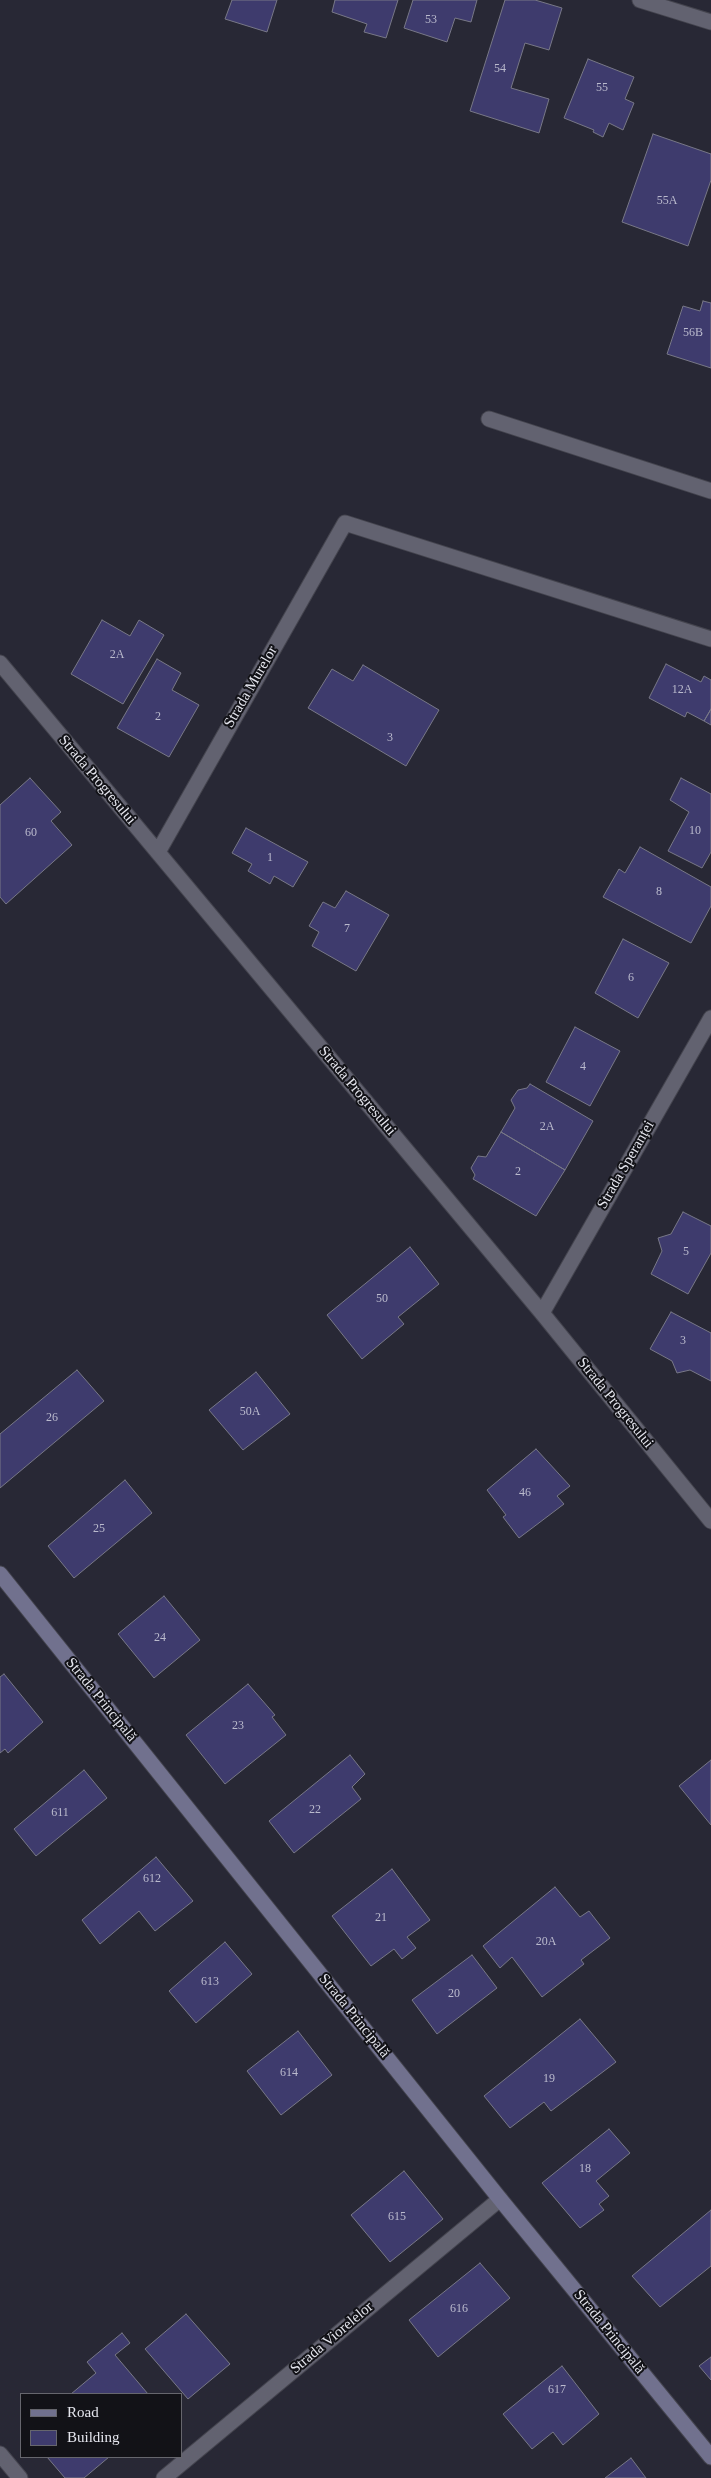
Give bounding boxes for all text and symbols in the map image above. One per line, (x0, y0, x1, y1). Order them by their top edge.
house number: 53 (425, 13, 437, 27)
house number: 54 (494, 62, 506, 76)
house number: 55 (596, 81, 608, 95)
house number: 55A (657, 194, 677, 208)
house number: 56B (683, 326, 703, 340)
street label: Strada Murelor (220, 643, 282, 731)
house number: 2A (110, 648, 124, 662)
house number: 12A (672, 683, 692, 697)
house number: 2 (155, 710, 161, 724)
house number: 3 (387, 731, 393, 745)
street label: Strada Progresului (54, 732, 140, 828)
house number: 10 (689, 824, 701, 838)
house number: 60 (25, 826, 37, 840)
house number: 1 (267, 851, 273, 865)
house number: 8 (656, 885, 662, 899)
house number: 7 (344, 922, 350, 936)
house number: 6 (628, 971, 634, 985)
street label: Strada Progresului (314, 1043, 400, 1139)
house number: 4 (580, 1060, 586, 1074)
street label: Strada Speranței (594, 1118, 658, 1212)
house number: 2A (540, 1120, 554, 1134)
house number: 2 (515, 1165, 521, 1179)
house number: 5 (683, 1245, 689, 1259)
house number: 50 (376, 1292, 388, 1306)
house number: 3 (680, 1334, 686, 1348)
street label: Strada Progresului (573, 1354, 657, 1452)
house number: 50A (240, 1405, 260, 1419)
house number: 26 (46, 1411, 58, 1425)
house number: 46 (519, 1486, 531, 1500)
house number: 25 (93, 1522, 105, 1536)
house number: 24 (154, 1631, 166, 1645)
street label: Strada Principală (62, 1654, 140, 1746)
house number: 23 (232, 1719, 244, 1733)
house number: 22 (309, 1803, 321, 1817)
house number: 611 (51, 1806, 69, 1820)
house number: 612 (143, 1872, 161, 1886)
house number: 21 (375, 1911, 387, 1925)
house number: 20A (536, 1935, 556, 1949)
street label: Strada Principală (315, 1970, 393, 2062)
house number: 613 (201, 1975, 219, 1989)
house number: 20 (448, 1987, 460, 2001)
house number: 614 (280, 2066, 298, 2080)
house number: 19 (543, 2072, 555, 2086)
house number: 18 (579, 2162, 591, 2176)
house number: 615 (388, 2210, 406, 2224)
street label: Strada Principală (570, 2286, 648, 2378)
street label: Strada Viorelelor (287, 2298, 377, 2378)
house number: 616 (450, 2302, 468, 2316)
house number: 617 (548, 2383, 566, 2397)
legend (20, 2393, 182, 2458)
text: Road (67, 2404, 99, 2420)
text: Building (67, 2429, 120, 2445)

